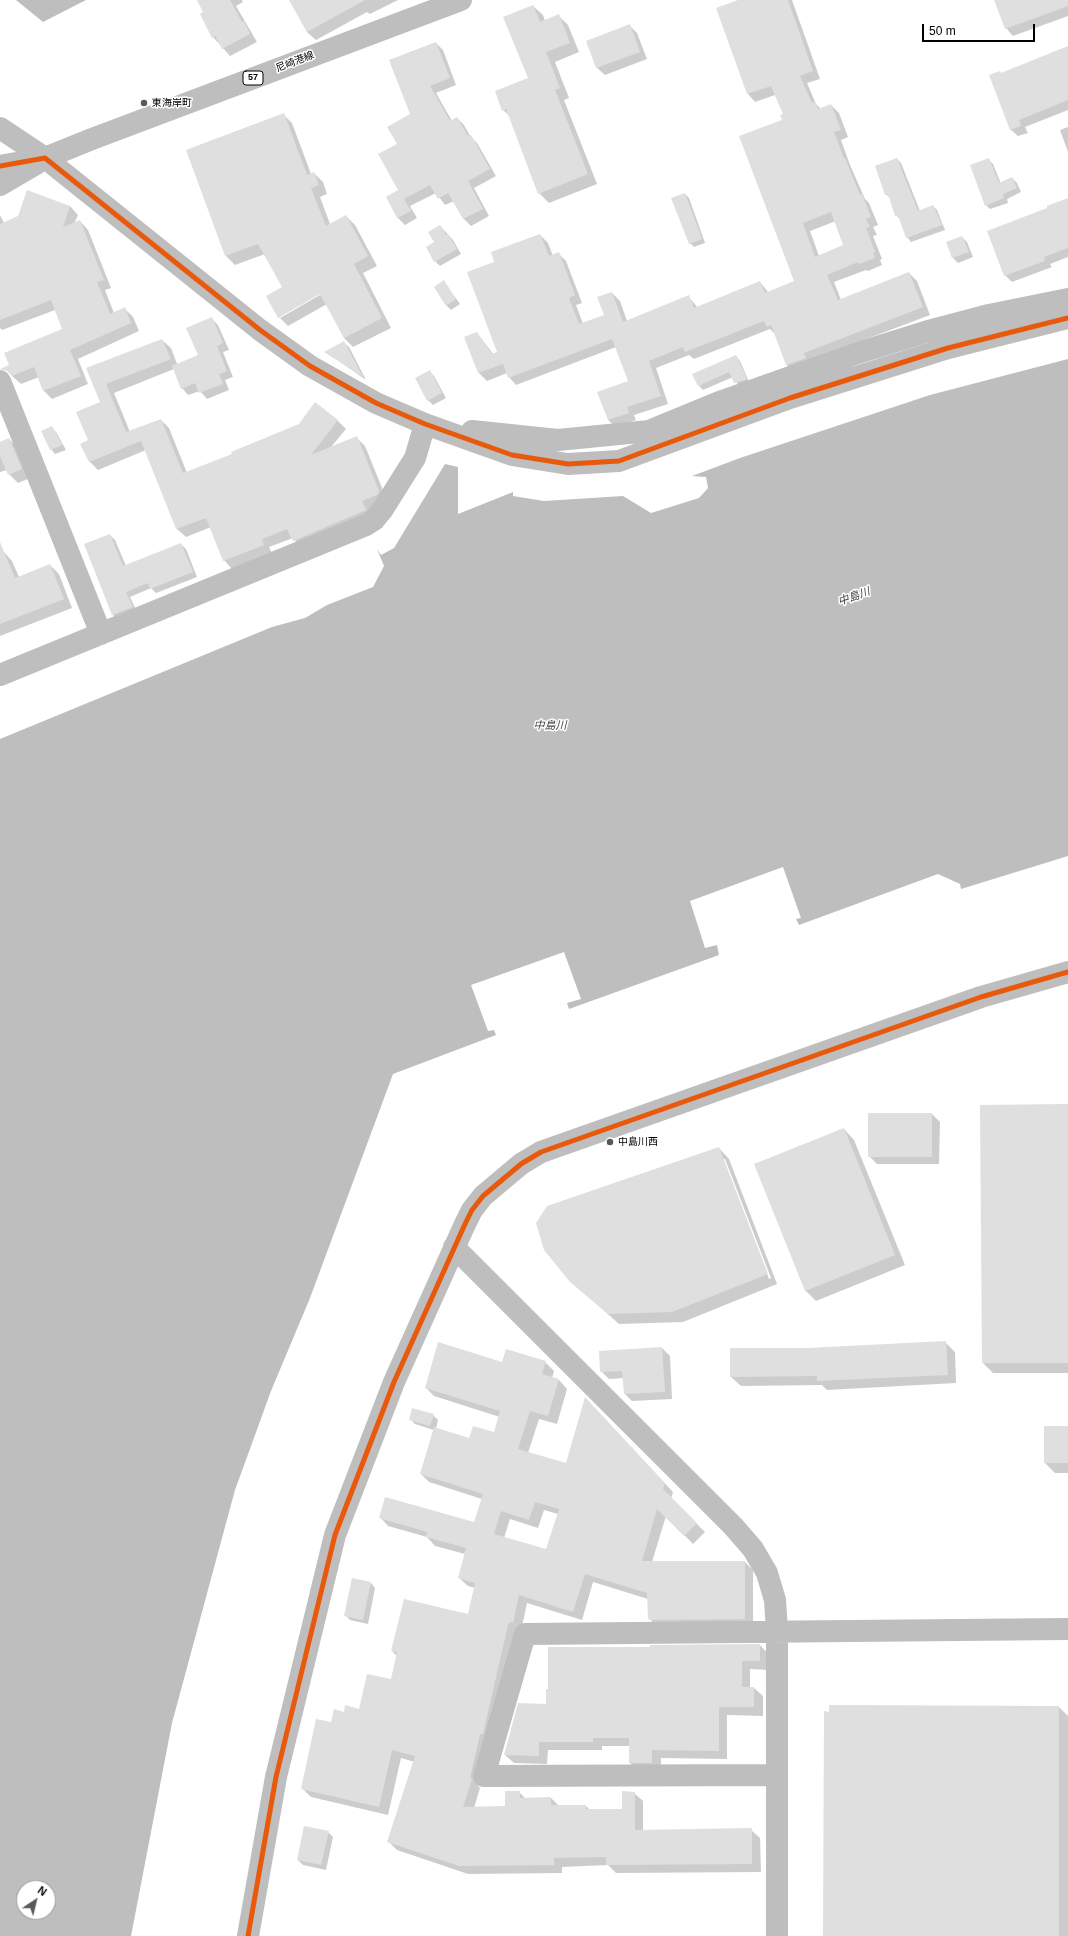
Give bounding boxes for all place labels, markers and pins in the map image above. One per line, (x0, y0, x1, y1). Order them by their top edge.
place label: 東海岸町 (152, 97, 192, 109)
marker: 東海岸町 (139, 98, 149, 108)
place label: 中島川西 (618, 1136, 658, 1148)
marker: 中島川西 (605, 1137, 615, 1147)

